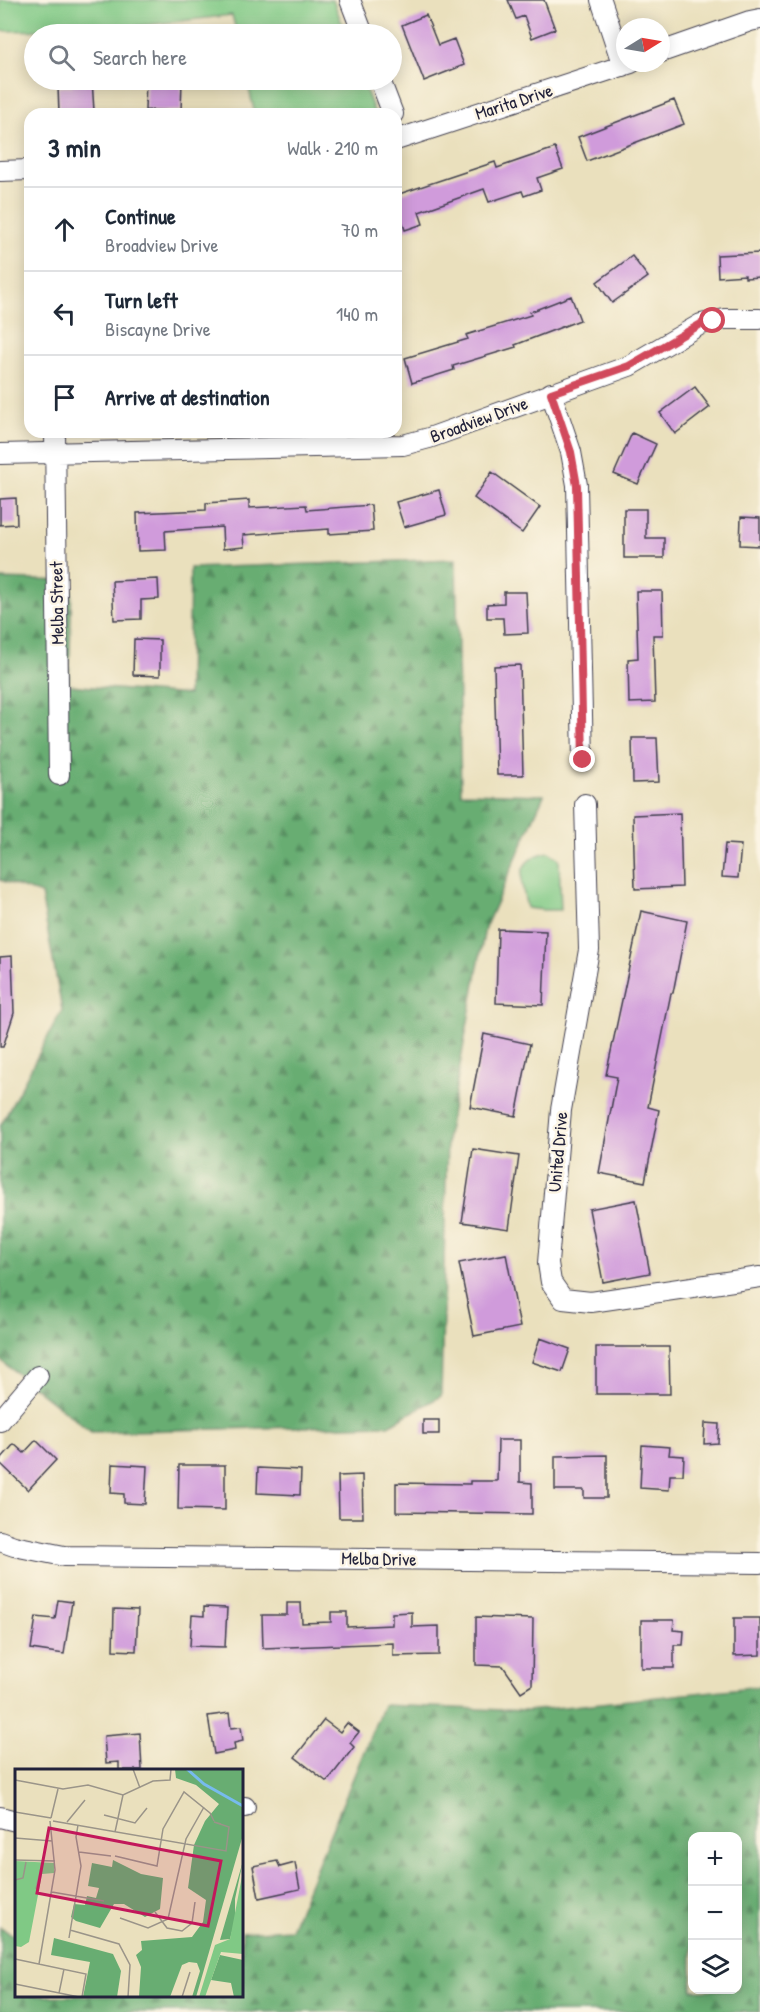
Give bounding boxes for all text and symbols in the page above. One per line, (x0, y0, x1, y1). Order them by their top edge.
north arrow (616, 18, 670, 72)
search box (24, 24, 402, 90)
icon: search (45, 41, 78, 74)
text: Search here (93, 42, 187, 72)
street label: Marita Drive (472, 77, 556, 126)
text: 3 min (48, 130, 101, 165)
text: Walk · 210 m (287, 134, 378, 161)
text: Continue (105, 201, 176, 231)
icon: ahead (48, 213, 81, 246)
text: 70 m (341, 216, 378, 243)
text: Broadview Drive (105, 231, 218, 258)
text: Turn left (105, 285, 178, 315)
icon: left (48, 297, 81, 330)
text: 140 m (336, 300, 378, 327)
route start (699, 307, 725, 333)
text: Biscayne Drive (105, 315, 211, 342)
icon: arrive (48, 381, 81, 414)
text: Arrive at destination (105, 382, 270, 412)
street label: Broadview Drive (427, 390, 531, 449)
street label: Melba Street (43, 560, 70, 645)
route end (569, 746, 595, 772)
street label: United Drive (542, 1111, 573, 1193)
street label: Melba Drive (341, 1545, 417, 1572)
inset map (15, 1769, 243, 1997)
map controls (688, 1832, 742, 1994)
button: + (688, 1832, 742, 1886)
button: − (688, 1886, 742, 1940)
button: layers (688, 1940, 742, 1994)

